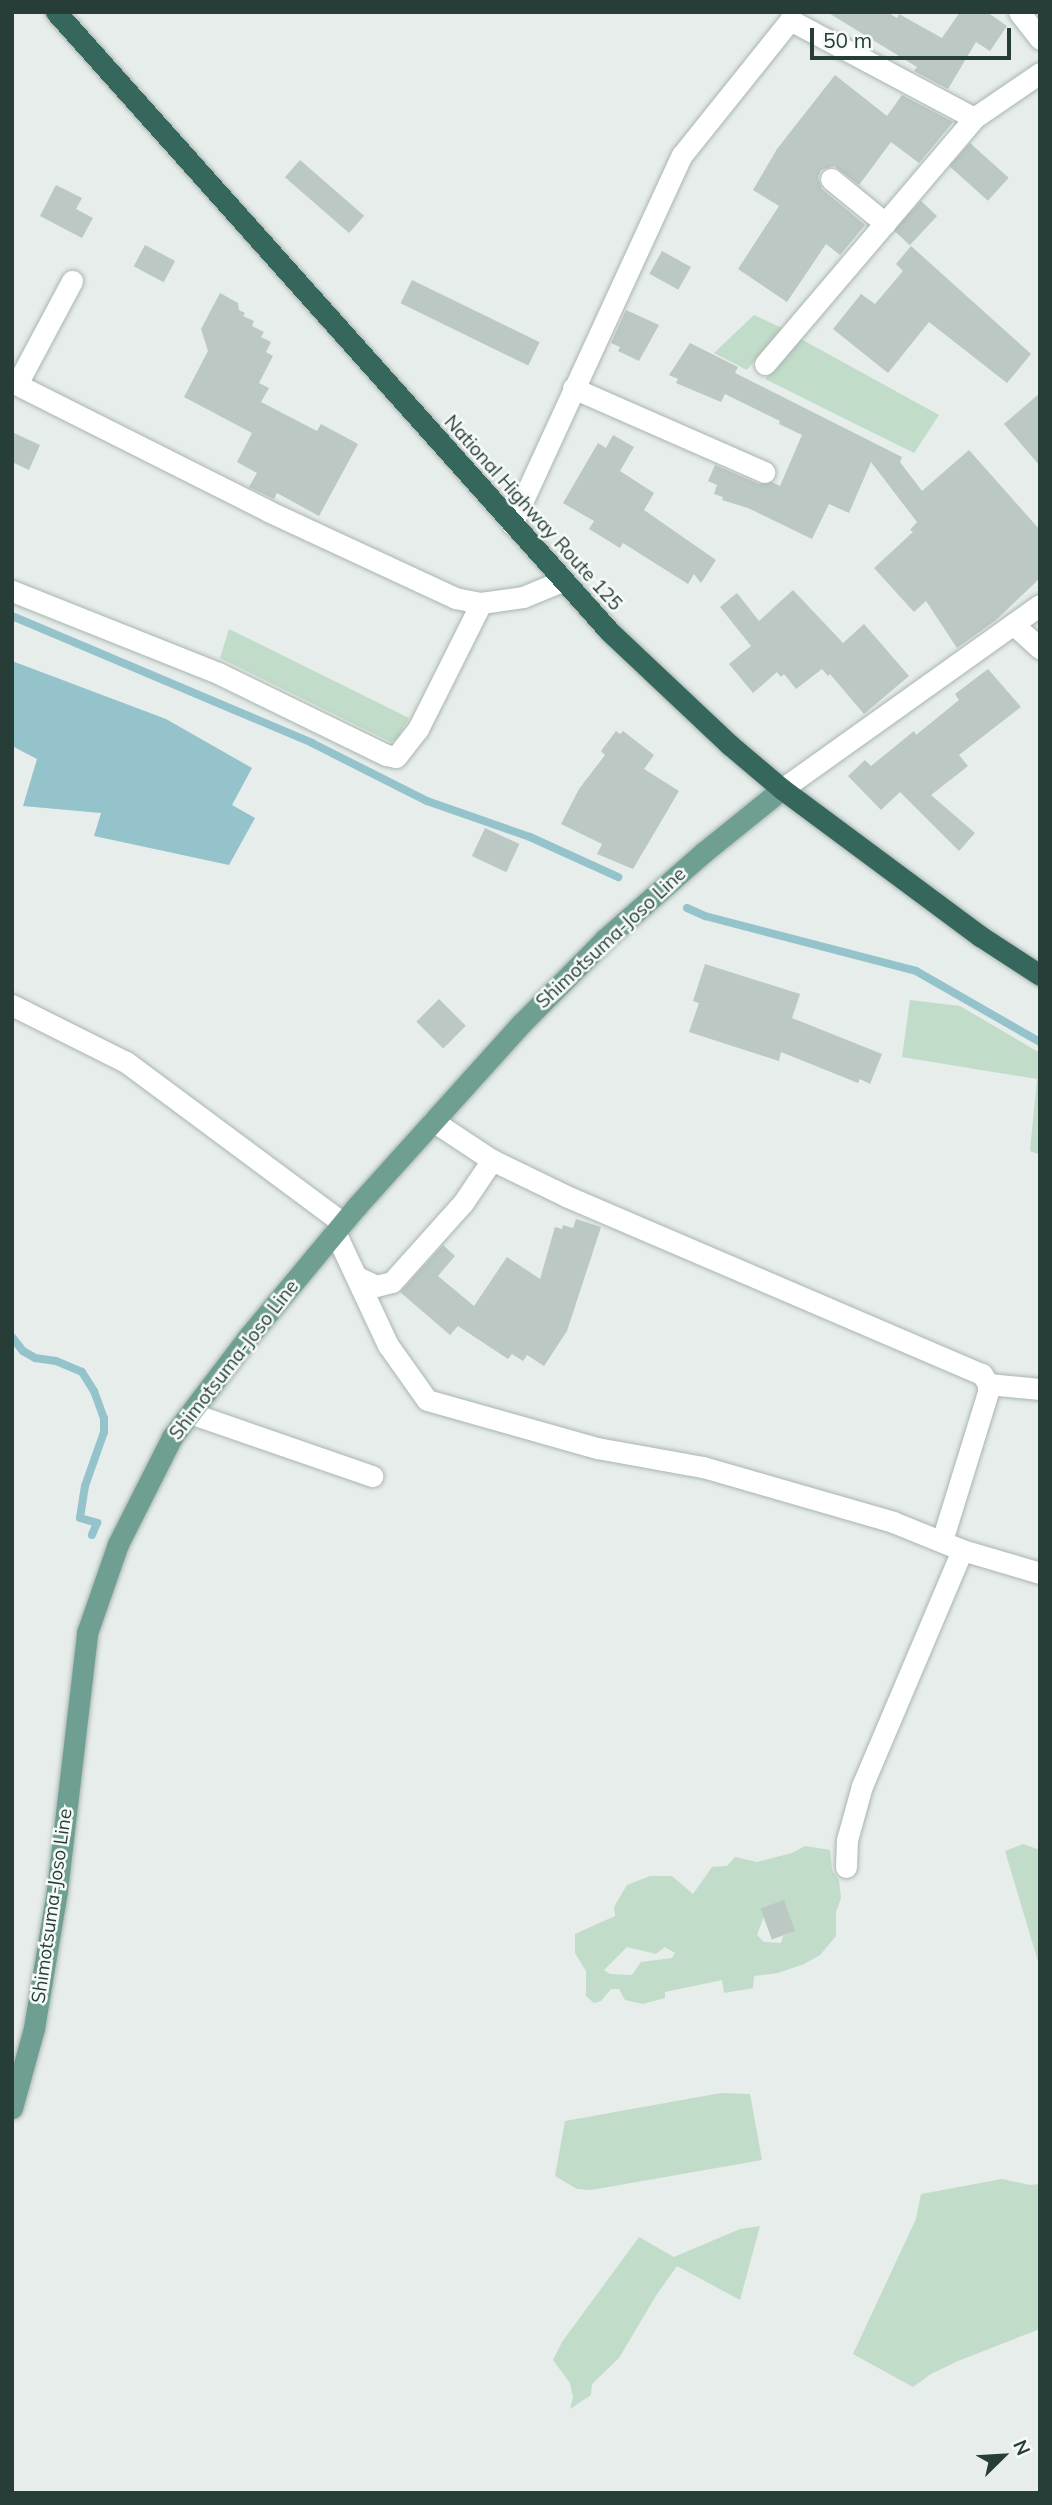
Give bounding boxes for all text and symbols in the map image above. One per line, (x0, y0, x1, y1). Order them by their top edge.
scale bar (814, 14, 1015, 58)
text: 50 m (823, 27, 872, 53)
street label: National Highway Route 125 (439, 411, 627, 615)
street label: Shimotsuma-Joso Line (531, 863, 691, 1013)
street label: Shimotsuma-Joso Line (165, 1276, 303, 1444)
street label: Shimotsuma-Joso Line (27, 1807, 77, 2005)
north arrow (968, 2421, 1038, 2491)
text: N (1008, 2436, 1036, 2459)

